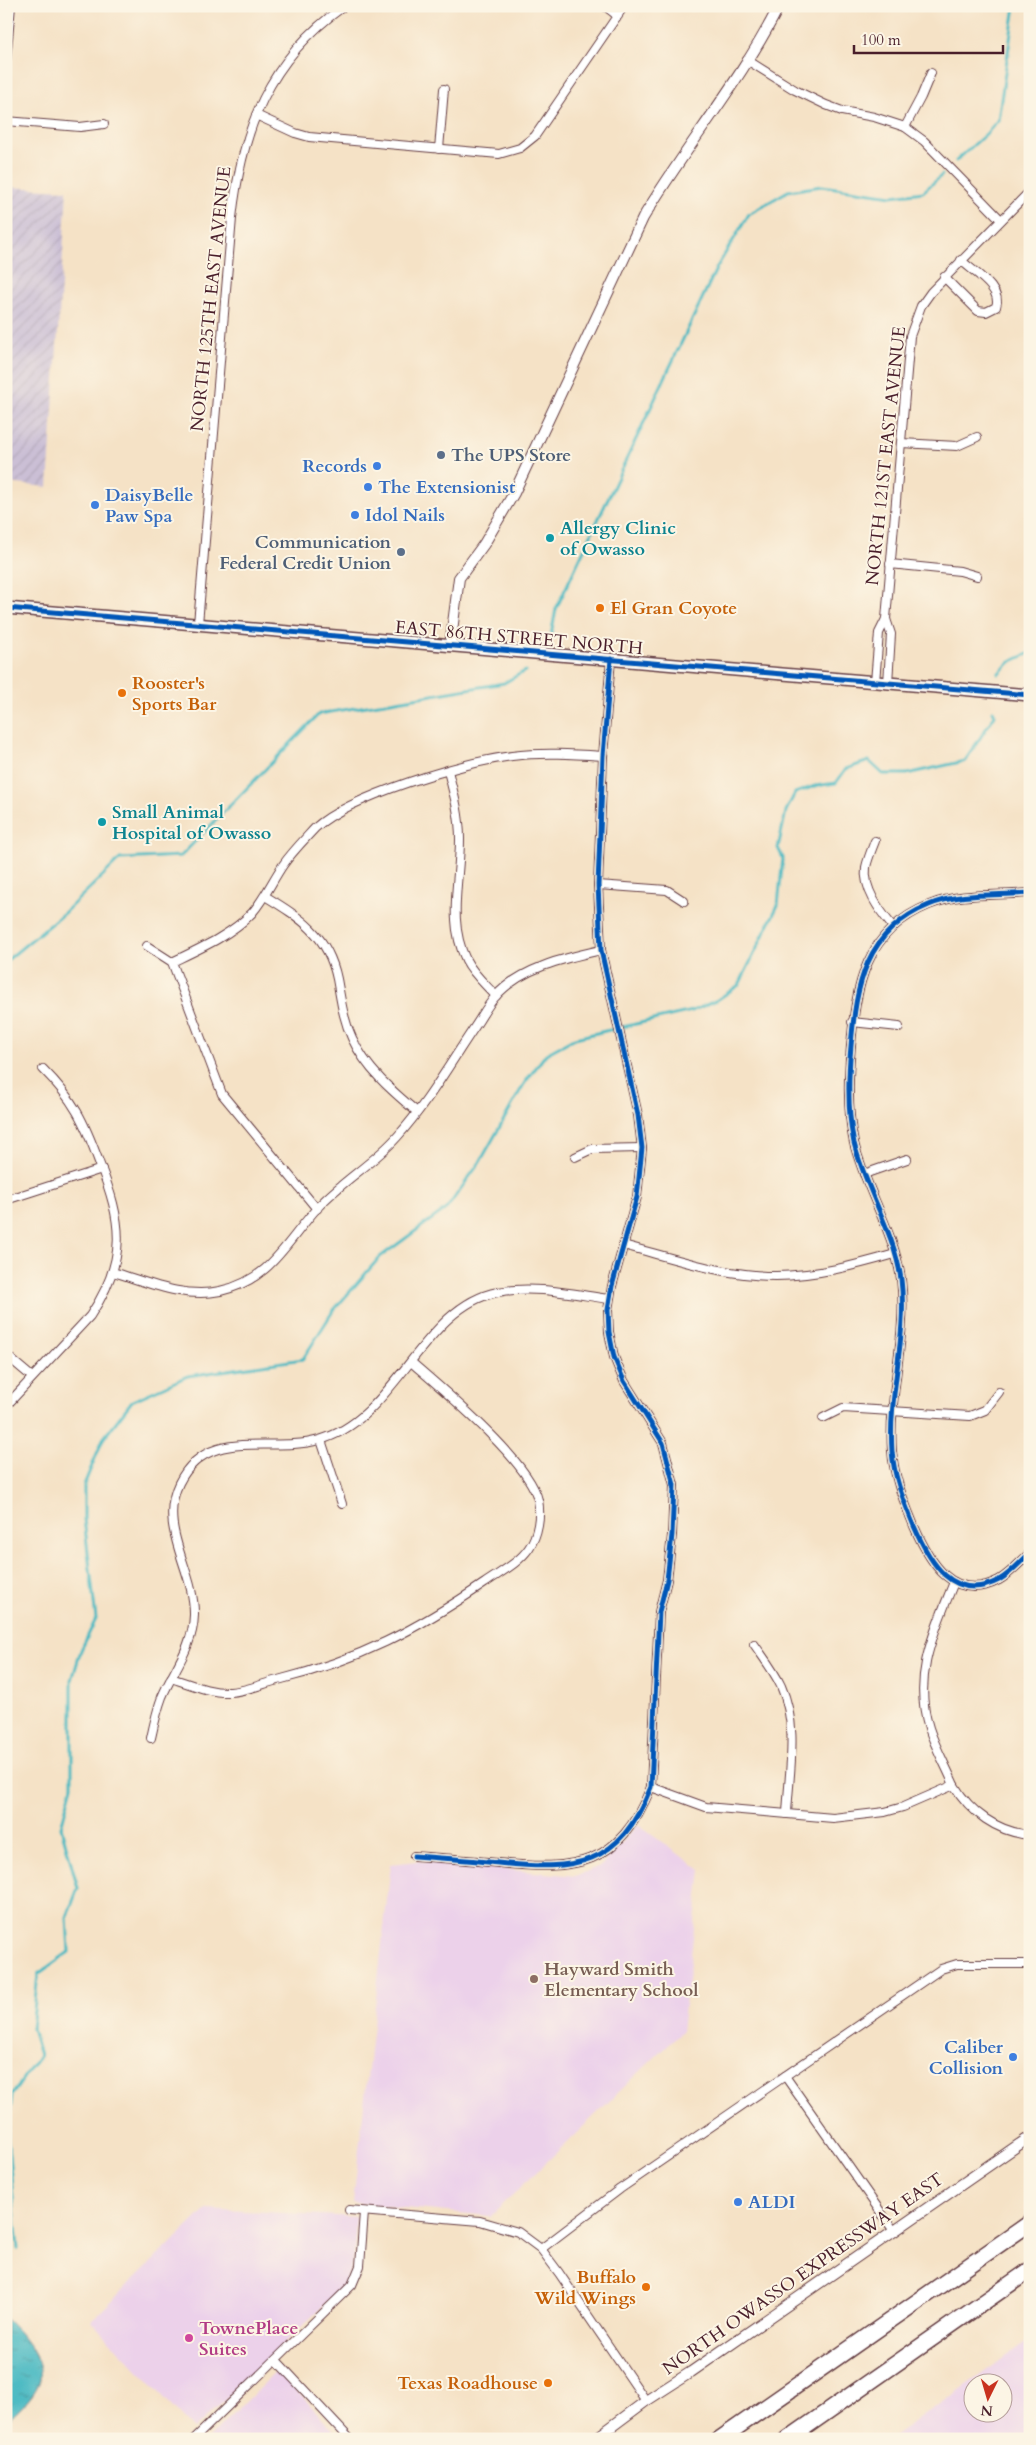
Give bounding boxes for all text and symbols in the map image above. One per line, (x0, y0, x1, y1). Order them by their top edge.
scale bar (854, 22, 1002, 54)
text: 100 m (861, 30, 901, 50)
street label: NORTH 125TH EAST AVENUE (185, 165, 237, 433)
street label: NORTH 121ST EAST AVENUE (860, 325, 912, 587)
place label: The UPS Store (451, 443, 571, 468)
marker: The UPS Store (435, 449, 447, 461)
place label: Records (302, 454, 367, 479)
marker: Records (371, 460, 383, 472)
place label: The Extensionist (378, 475, 516, 500)
marker: The Extensionist (362, 481, 374, 493)
place label: DaisyBelle Paw Spa (105, 483, 193, 529)
marker: DaisyBelle Paw Spa (89, 499, 101, 511)
place label: Idol Nails (365, 503, 445, 528)
marker: Idol Nails (349, 509, 361, 521)
place label: Allergy Clinic of Owasso (560, 516, 676, 562)
place label: Communication Federal Credit Union (219, 530, 391, 576)
marker: Allergy Clinic of Owasso (544, 532, 556, 544)
marker: Communication Federal Credit Union (395, 546, 407, 558)
place label: El Gran Coyote (610, 596, 737, 621)
marker: El Gran Coyote (594, 602, 606, 614)
street label: EAST 86TH STREET NORTH (394, 615, 644, 661)
place label: Rooster's Sports Bar (132, 671, 217, 717)
marker: Rooster's Sports Bar (116, 687, 128, 699)
place label: Small Animal Hospital of Owasso (112, 800, 271, 846)
marker: Small Animal Hospital of Owasso (96, 816, 108, 828)
place label: Hayward Smith Elementary School (544, 1957, 698, 2003)
marker: Hayward Smith Elementary School (528, 1973, 540, 1985)
place label: Caliber Collision (929, 2035, 1004, 2081)
marker: Caliber Collision (1007, 2051, 1019, 2063)
street label: NORTH OWASSO EXPRESSWAY EAST (657, 2167, 949, 2381)
place label: ALDI (748, 2190, 795, 2215)
marker: ALDI (732, 2196, 744, 2208)
place label: Buffalo Wild Wings (533, 2265, 636, 2311)
marker: Buffalo Wild Wings (640, 2281, 652, 2293)
place label: TownePlace Suites (199, 2316, 298, 2362)
marker: TownePlace Suites (183, 2332, 195, 2344)
place label: Texas Roadhouse (397, 2371, 538, 2396)
north arrow (964, 2372, 1014, 2422)
marker: Texas Roadhouse (542, 2377, 554, 2389)
text: N (980, 2400, 994, 2420)

